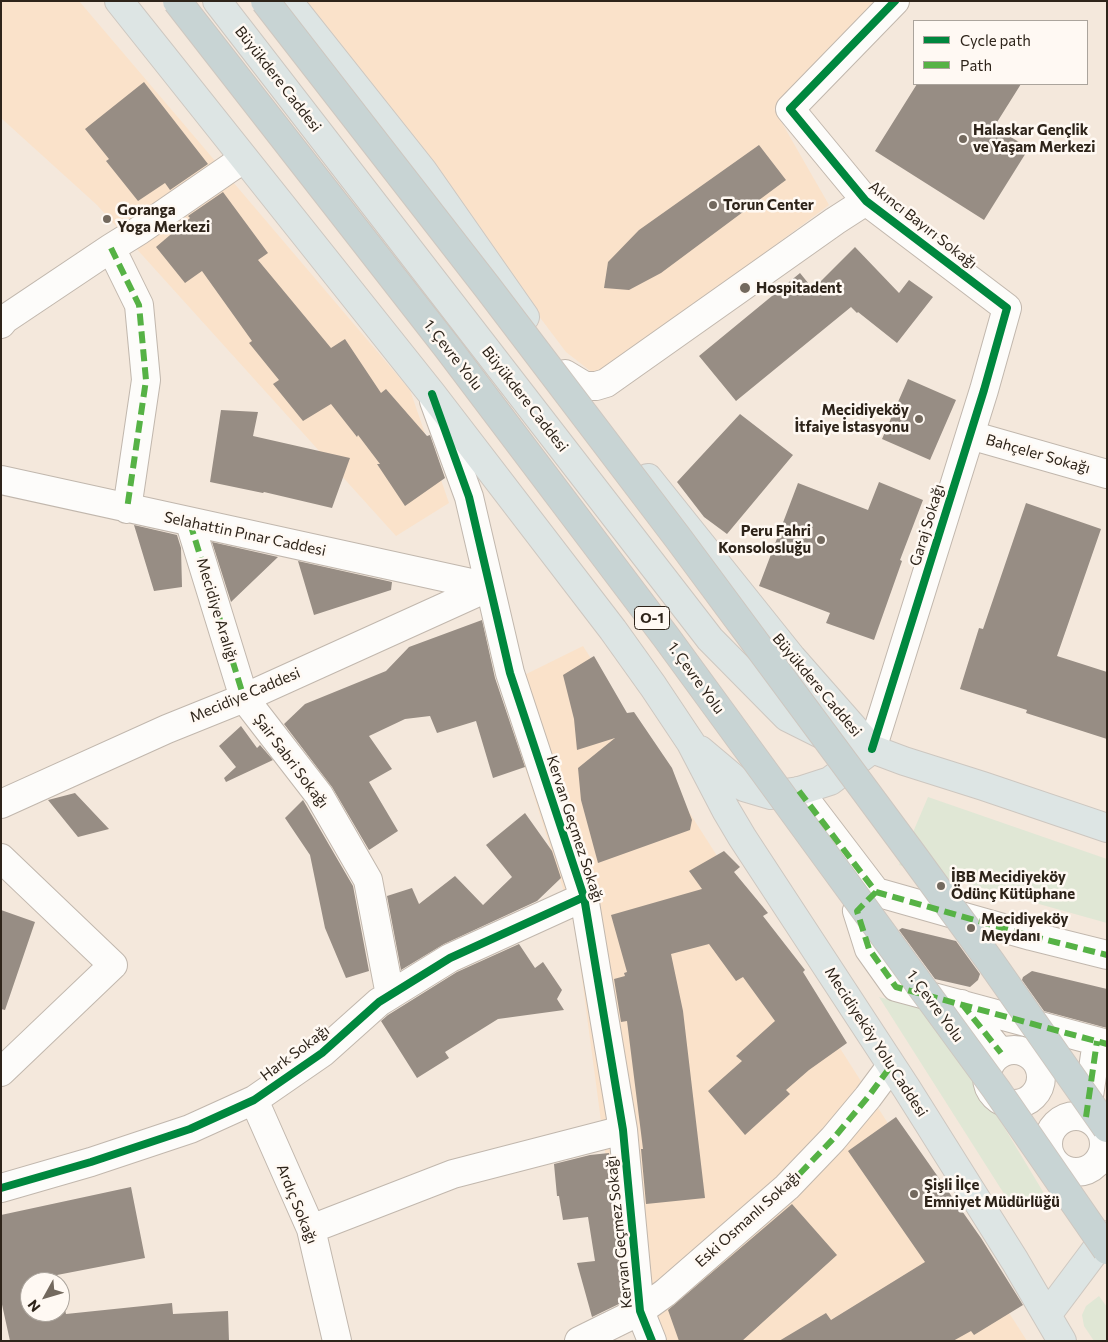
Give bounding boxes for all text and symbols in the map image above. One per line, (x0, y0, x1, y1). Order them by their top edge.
legend (913, 20, 1088, 85)
street label: Büyükdere Caddesi (231, 23, 325, 135)
text: Cycle path (960, 31, 1031, 49)
text: Path (960, 56, 992, 74)
place label: Halaskar Gençlik ve Yaşam Merkezi (973, 121, 1096, 156)
marker: Halaskar Gençlik ve Yaşam Merkezi (957, 133, 969, 145)
street label: Akıncı Bayırı Sokağı (865, 177, 981, 273)
place label: Torun Center (723, 196, 814, 214)
marker: Torun Center (707, 199, 719, 211)
place label: Goranga Yoga Merkezi (117, 201, 210, 236)
marker: Goranga Yoga Merkezi (101, 213, 113, 225)
place label: Hospitadent (756, 279, 842, 297)
marker: Hospitadent (738, 281, 752, 295)
street label: 1. Çevre Yolu (420, 316, 486, 394)
street label: Büyükdere Caddesi (478, 343, 572, 455)
place label: Mecidiyeköy İtfaiye İstasyonu (794, 401, 909, 436)
marker: Mecidiyeköy İtfaiye İstasyonu (913, 413, 925, 425)
street label: Bahçeler Sokağı (984, 430, 1092, 478)
street label: Garaj Sokağı (906, 482, 948, 568)
street label: Selahattin Pınar Caddesi (162, 508, 328, 560)
place label: Peru Fahri Konsolosluğu (718, 522, 811, 557)
marker: Peru Fahri Konsolosluğu (815, 534, 827, 546)
street label: Mecidiye Aralığı (193, 556, 241, 664)
road number: O-1 (634, 606, 670, 630)
street label: Büyükdere Caddesi (769, 630, 865, 740)
street label: 1. Çevre Yolu (664, 638, 728, 718)
street label: Mecidiye Caddesi (187, 664, 303, 726)
street label: Şair Sabri Sokağı (250, 710, 332, 812)
street label: Kervan Geçmez Sokağı (543, 753, 607, 905)
place label: İBB Mecidiyeköy Ödünç Kütüphane (951, 868, 1075, 903)
marker: İBB Mecidiyeköy Ödünç Kütüphane (935, 880, 947, 892)
place label: Mecidiyeköy Meydanı (981, 910, 1069, 945)
marker: Mecidiyeköy Meydanı (965, 922, 977, 934)
street label: Mecidiyeköy Yolu Caddesi (821, 964, 931, 1120)
street label: 1. Çevre Yolu (903, 966, 967, 1046)
street label: Hark Sokağı (257, 1021, 333, 1085)
street label: Kervan Geçmez Sokağı (602, 1155, 636, 1309)
street label: Ardıç Sokağı (273, 1161, 321, 1247)
street label: Eski Osmanlı Sokağı (692, 1167, 804, 1271)
place label: Şişli İlçe Emniyet Müdürlüğü (924, 1176, 1060, 1211)
marker: Şişli İlçe Emniyet Müdürlüğü (908, 1188, 920, 1200)
north arrow (20, 1272, 70, 1322)
text: N (24, 1297, 44, 1316)

